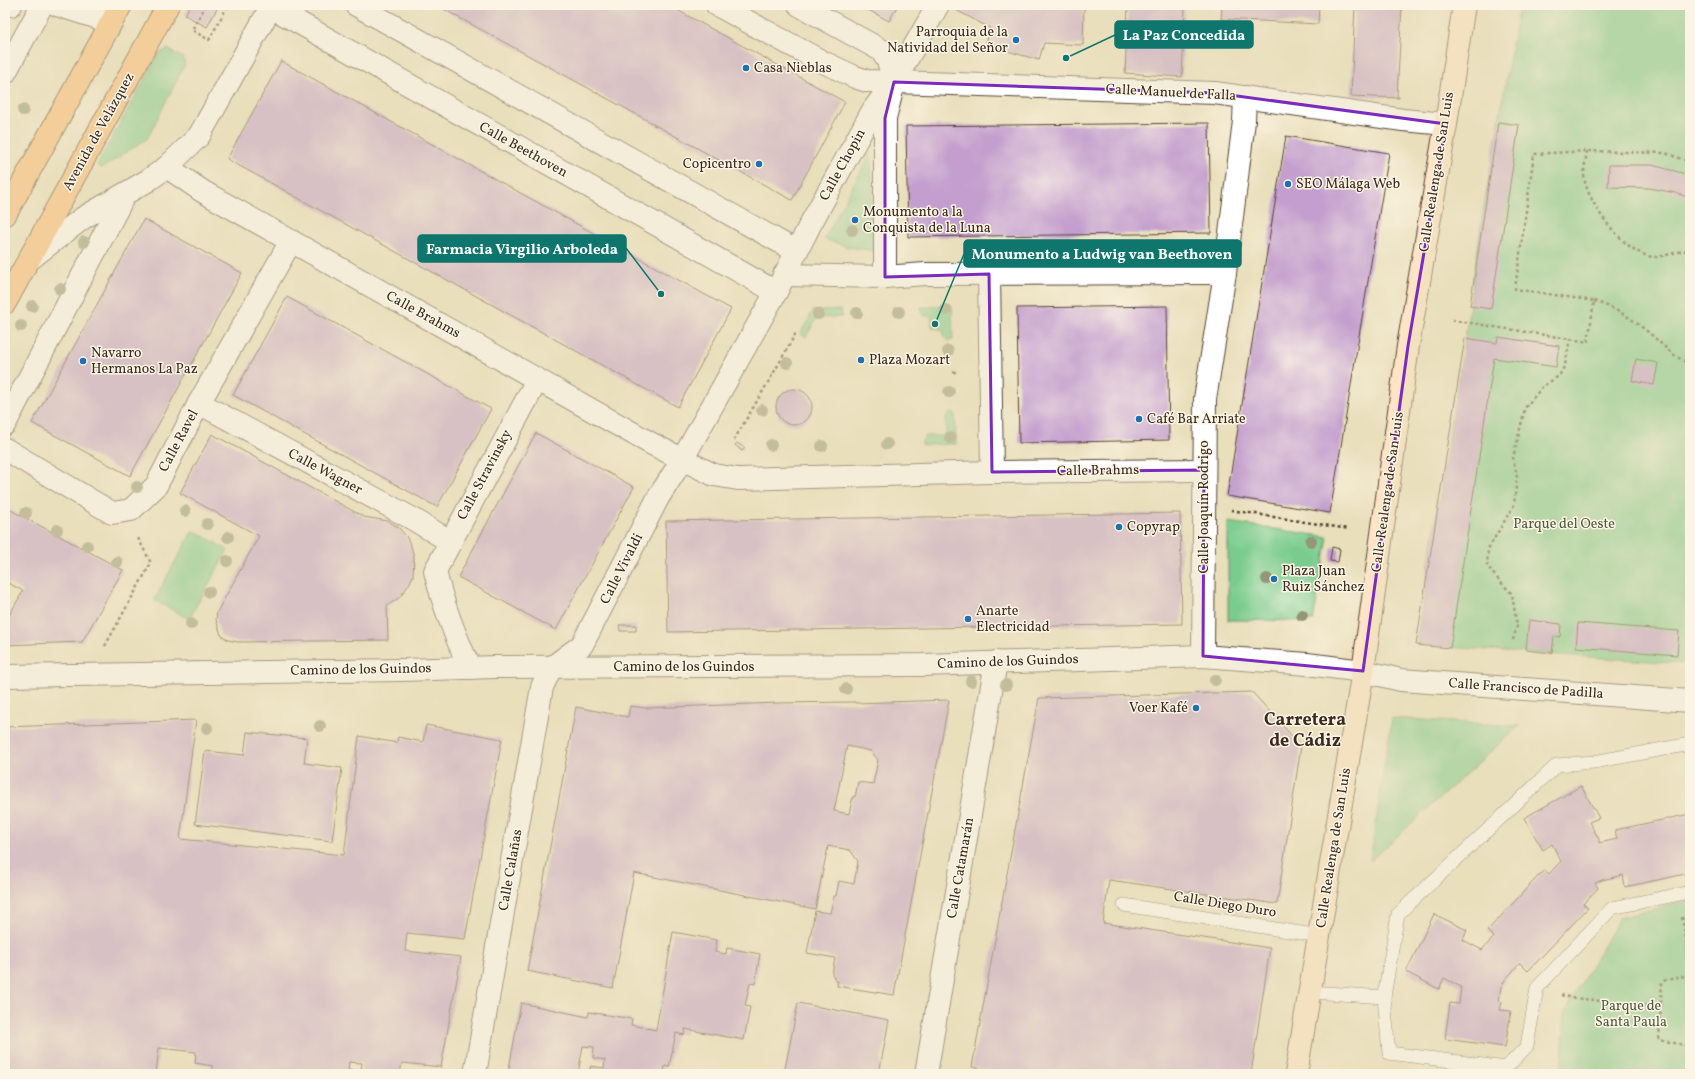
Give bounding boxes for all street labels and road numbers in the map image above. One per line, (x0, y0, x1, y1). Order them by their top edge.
street label: Avenida de Velázquez (59, 70, 139, 194)
street label: Calle Manuel de Falla (1105, 80, 1237, 106)
street label: Calle Realenga de San Luis (1415, 90, 1459, 254)
street label: Calle Beethoven (475, 118, 571, 182)
street label: Calle Chopin (815, 126, 871, 204)
street label: Calle Brahms (382, 287, 464, 343)
street label: Calle Ravel (155, 406, 203, 476)
street label: Calle Realenga de San Luis (1367, 410, 1409, 574)
street label: Calle Stravinsky (453, 426, 517, 524)
street label: Calle Joaquín Rodrigo (1195, 440, 1214, 574)
street label: Calle Wagner (285, 444, 366, 500)
street label: Calle Brahms (1057, 461, 1139, 481)
street label: Calle Vivaldi (596, 530, 648, 608)
street label: Camino de los Guindos (937, 650, 1079, 674)
street label: Camino de los Guindos (613, 658, 755, 677)
street label: Camino de los Guindos (290, 659, 432, 681)
street label: Calle Francisco de Padilla (1448, 674, 1604, 704)
street label: Calle Realenga de San Luis (1312, 766, 1356, 930)
street label: Calle Catamarán (943, 816, 979, 920)
street label: Calle Calañas (494, 828, 528, 912)
street label: Calle Diego Duro (1172, 887, 1278, 923)

